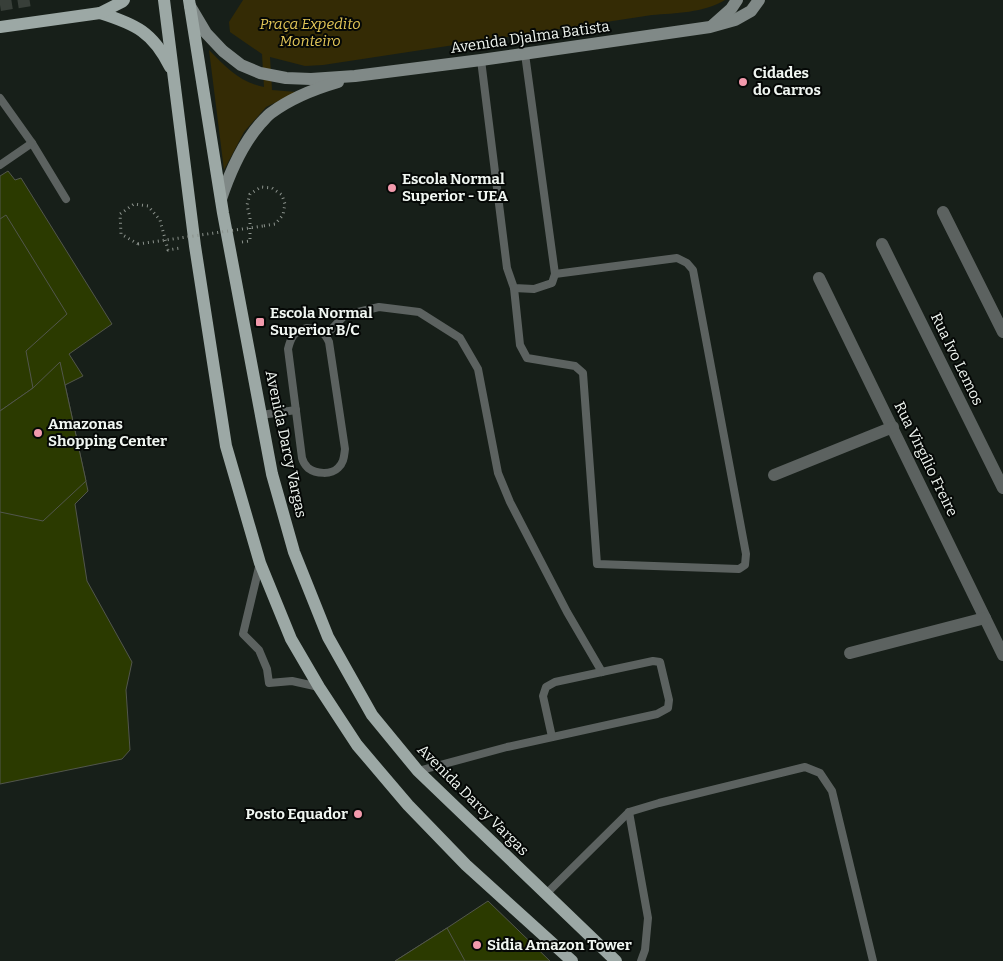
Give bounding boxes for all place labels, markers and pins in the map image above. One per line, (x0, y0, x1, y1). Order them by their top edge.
place label: Cidades do Carros (753, 64, 821, 99)
marker: Cidades do Carros (737, 76, 749, 88)
place label: Escola Normal Superior - UEA (402, 170, 508, 205)
marker: Escola Normal Superior - UEA (386, 182, 398, 194)
place label: Escola Normal Superior B/C (270, 304, 373, 339)
marker: Escola Normal Superior B/C (254, 316, 266, 328)
place label: Amazonas Shopping Center (48, 415, 167, 450)
marker: Amazonas Shopping Center (32, 427, 44, 439)
place label: Posto Equador (245, 805, 348, 823)
marker: Posto Equador (352, 808, 364, 820)
place label: Sidia Amazon Tower (487, 936, 632, 954)
marker: Sidia Amazon Tower (471, 939, 483, 951)

